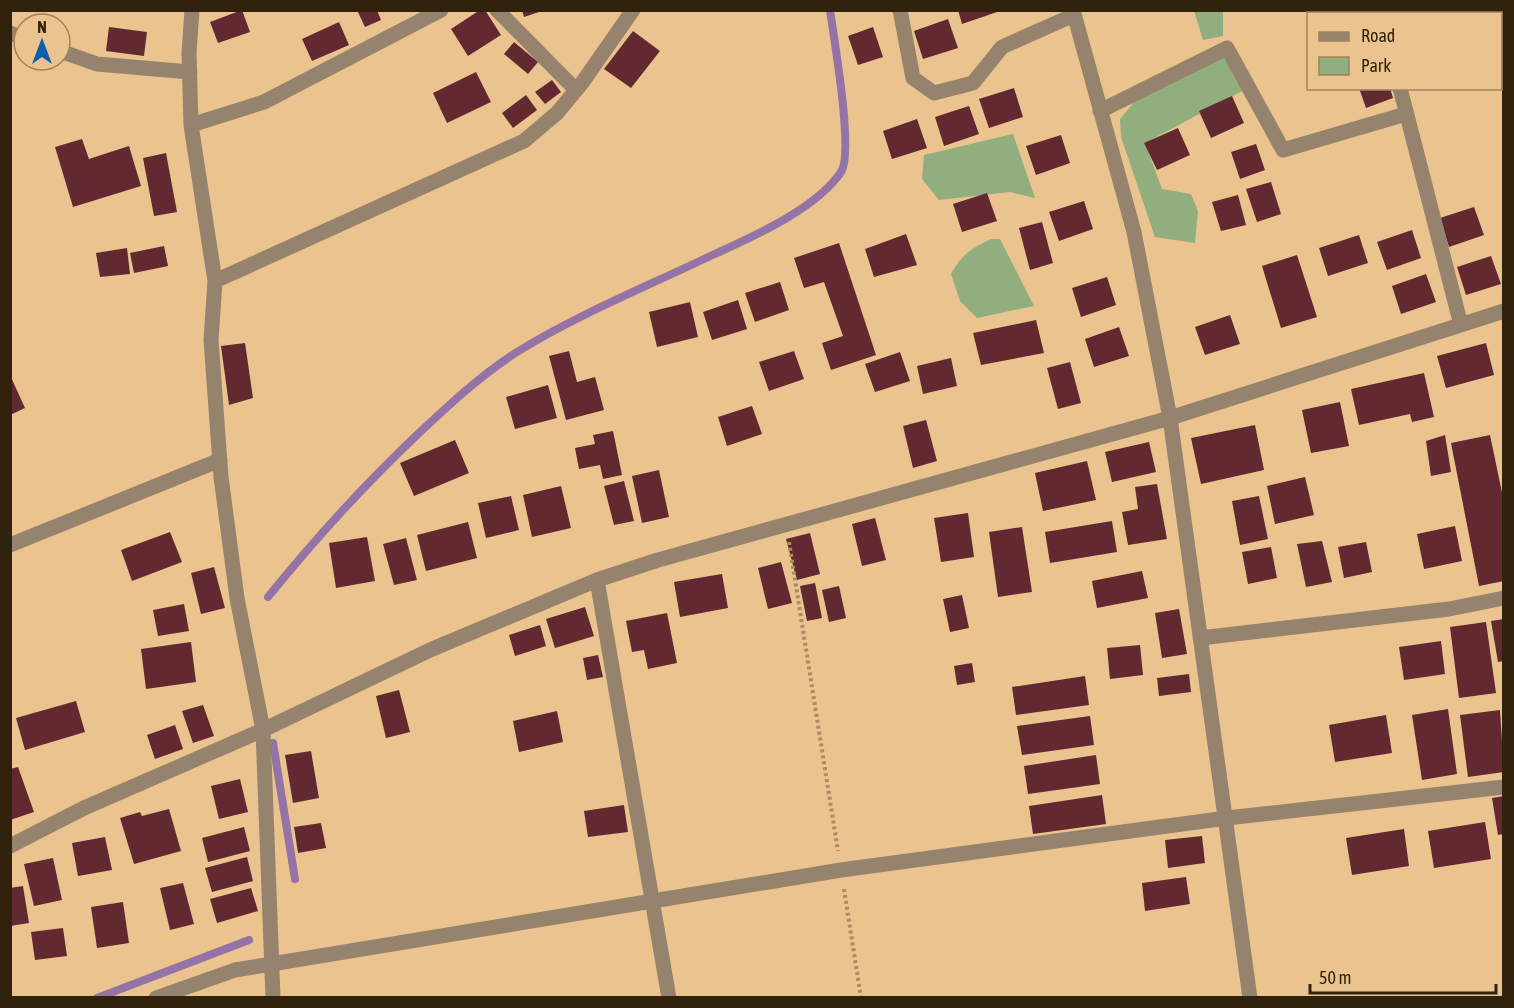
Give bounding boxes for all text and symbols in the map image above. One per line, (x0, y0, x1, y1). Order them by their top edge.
north arrow (12, 12, 72, 72)
legend (1307, 12, 1502, 90)
text: N (37, 18, 47, 36)
text: Road (1361, 25, 1395, 46)
text: Park (1361, 55, 1391, 76)
scale bar (1310, 957, 1496, 995)
text: 50 m (1319, 967, 1351, 988)

